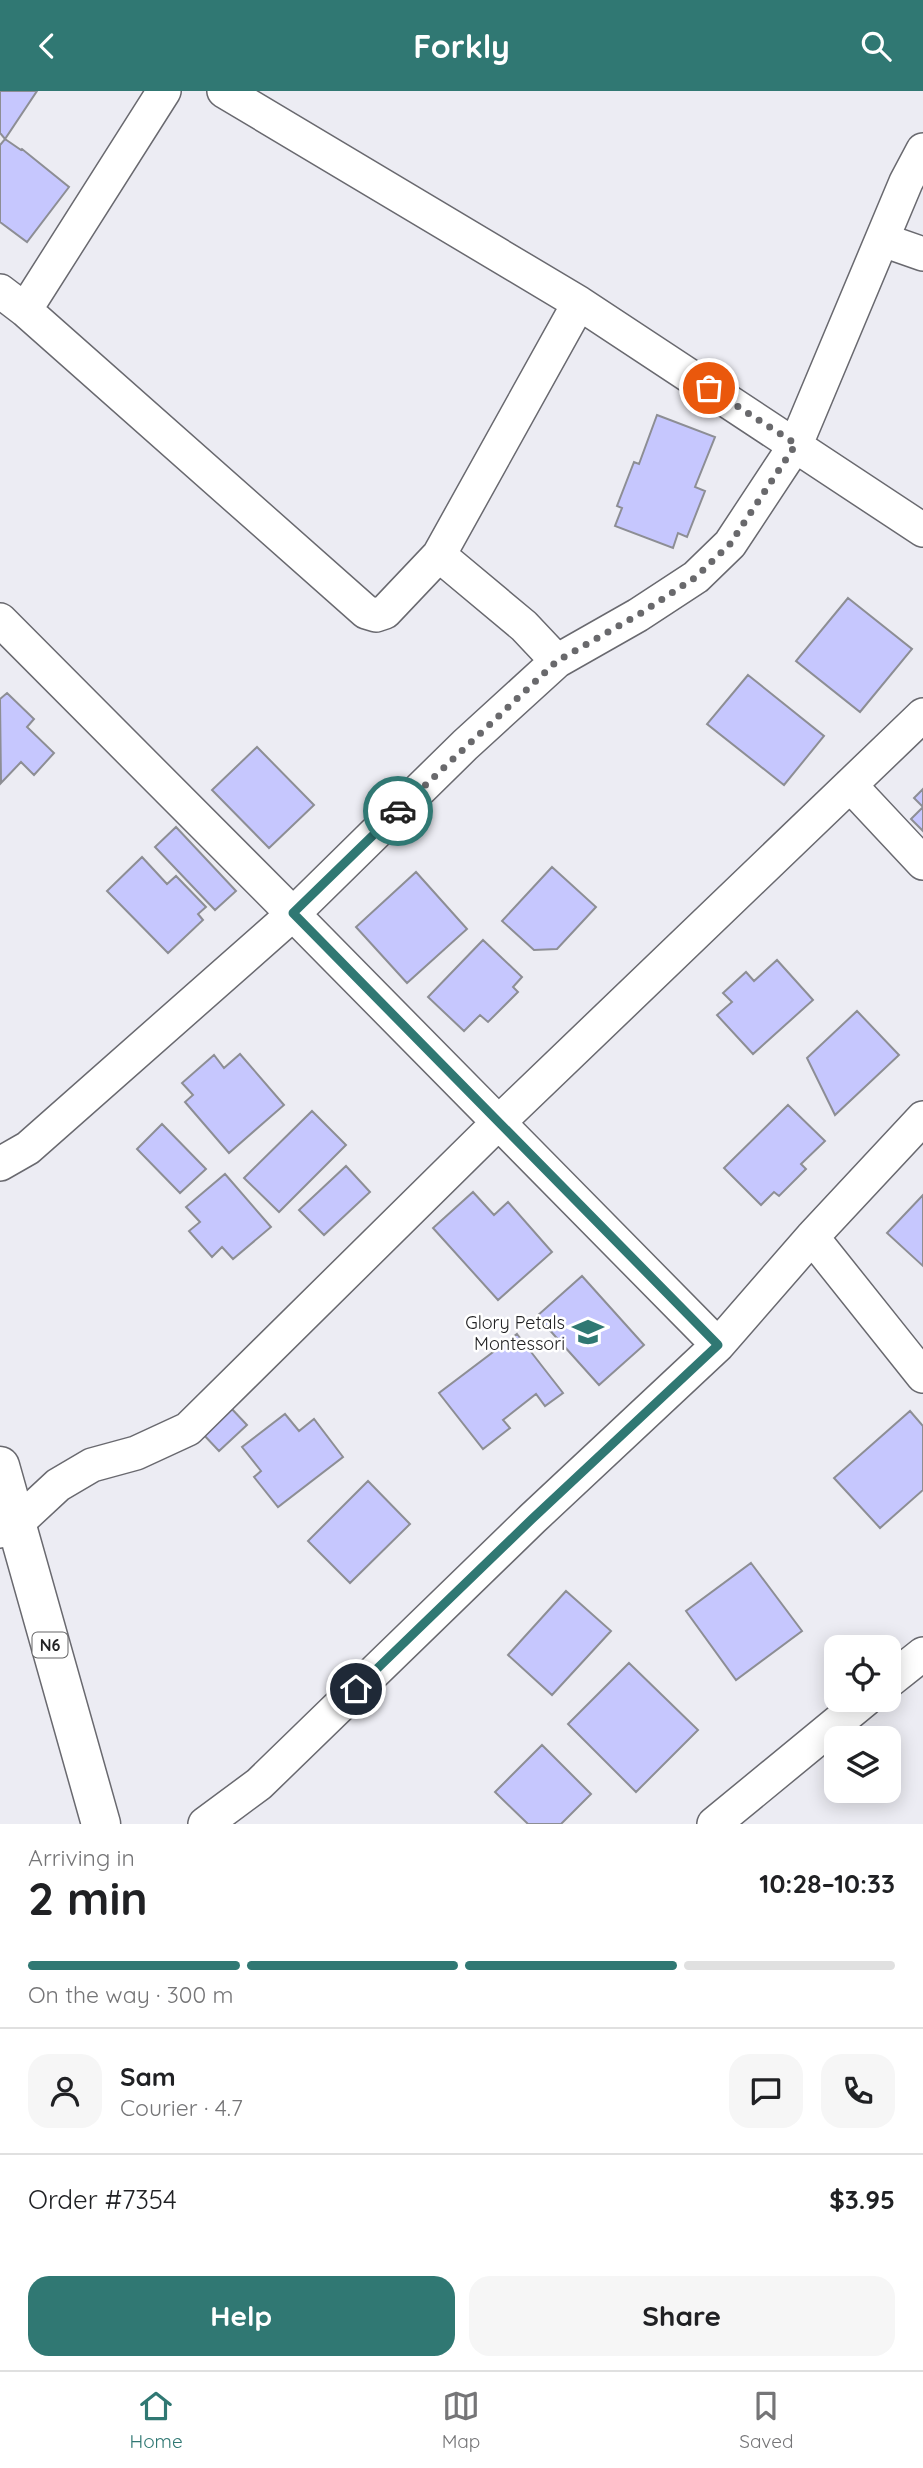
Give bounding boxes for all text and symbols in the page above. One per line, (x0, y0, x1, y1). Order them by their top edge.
text: Forkly (413, 26, 510, 66)
icon: back (28, 27, 66, 65)
icon: search (857, 27, 895, 65)
pin (679, 358, 739, 418)
icon: bag (690, 369, 728, 407)
courier (363, 776, 433, 846)
icon: car (379, 792, 417, 830)
place label: Glory Petals Montessori (465, 1311, 565, 1355)
school or university icon: Glory Petals Montessori (571, 1315, 605, 1349)
road number: N6 (32, 1633, 68, 1657)
map controls (824, 1635, 901, 1803)
button: locate (824, 1635, 901, 1712)
pin (326, 1659, 386, 1719)
icon: home (337, 1670, 375, 1708)
button: layers (824, 1726, 901, 1803)
text: Arriving in (28, 1843, 135, 1872)
text: 10:28–10:33 (759, 1867, 895, 1900)
text: 2 min (28, 1869, 148, 1927)
text: On the way · 300 m (28, 1980, 233, 2009)
button: person (28, 2054, 102, 2128)
button: chat (729, 2054, 803, 2128)
button: phone (821, 2054, 895, 2128)
text: Sam (120, 2060, 176, 2093)
text: Courier · 4.7 (120, 2093, 243, 2122)
text: Order #7354 (28, 2183, 177, 2216)
text: $3.95 (829, 2183, 895, 2216)
button: Help (28, 2276, 455, 2356)
button: Share (469, 2276, 895, 2356)
tab: Home (129, 2387, 183, 2453)
tab: Map (442, 2387, 480, 2453)
tab: Saved (739, 2387, 794, 2453)

